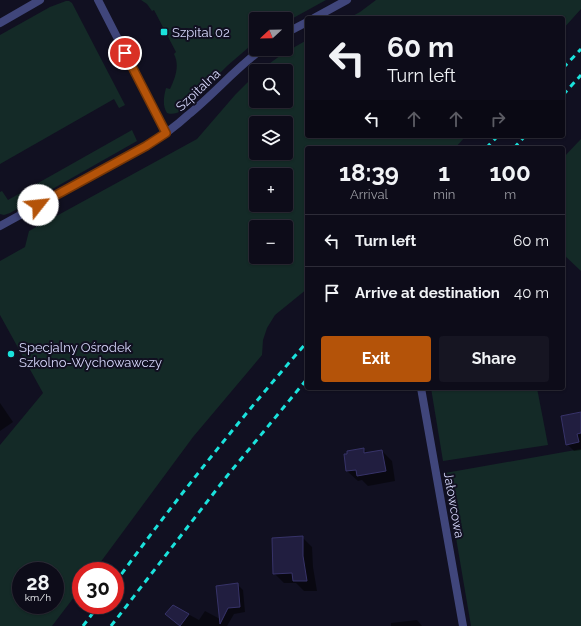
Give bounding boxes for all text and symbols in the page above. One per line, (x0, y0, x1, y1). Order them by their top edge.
north arrow (249, 12, 293, 56)
map controls (249, 12, 293, 264)
place label: Szpital 02 (172, 25, 230, 40)
marker: Szpital 02 (159, 27, 169, 37)
text: 60 m (387, 31, 454, 64)
icon: left (321, 32, 373, 84)
pin (108, 36, 142, 70)
icon: arrive (114, 42, 136, 64)
button: search (249, 64, 293, 108)
text: Turn left (387, 65, 456, 86)
street label: Szpitalna (173, 66, 223, 114)
icon: left (361, 108, 383, 130)
icon: ahead (403, 108, 425, 130)
icon: ahead (445, 108, 467, 130)
icon: right (487, 108, 509, 130)
button: layers (249, 116, 293, 160)
text: 18:39 (339, 158, 399, 187)
text: 1 (438, 158, 450, 187)
text: 100 (490, 158, 531, 187)
button: + (249, 168, 293, 212)
position arrow (17, 184, 59, 226)
text: Arrival (350, 187, 388, 202)
text: min (433, 187, 455, 202)
text: m (504, 187, 516, 202)
button: − (249, 220, 293, 264)
icon: left (321, 230, 343, 252)
text: Turn left (355, 232, 416, 250)
text: 60 m (513, 232, 549, 250)
icon: arrive (321, 282, 343, 304)
text: Arrive at destination (355, 284, 500, 302)
text: 40 m (514, 284, 549, 302)
button: Exit (321, 336, 431, 382)
button: Share (439, 336, 549, 382)
place label: Specjalny Ośrodek Szkolno-Wychowawczy (19, 340, 162, 370)
marker: Specjalny Ośrodek Szkolno-Wychowawczy (6, 349, 16, 359)
street label: Jałowcowa (441, 471, 467, 539)
speed limit sign: 30 (72, 562, 124, 614)
text: 28 (26, 571, 50, 595)
text: km/h (25, 592, 51, 603)

